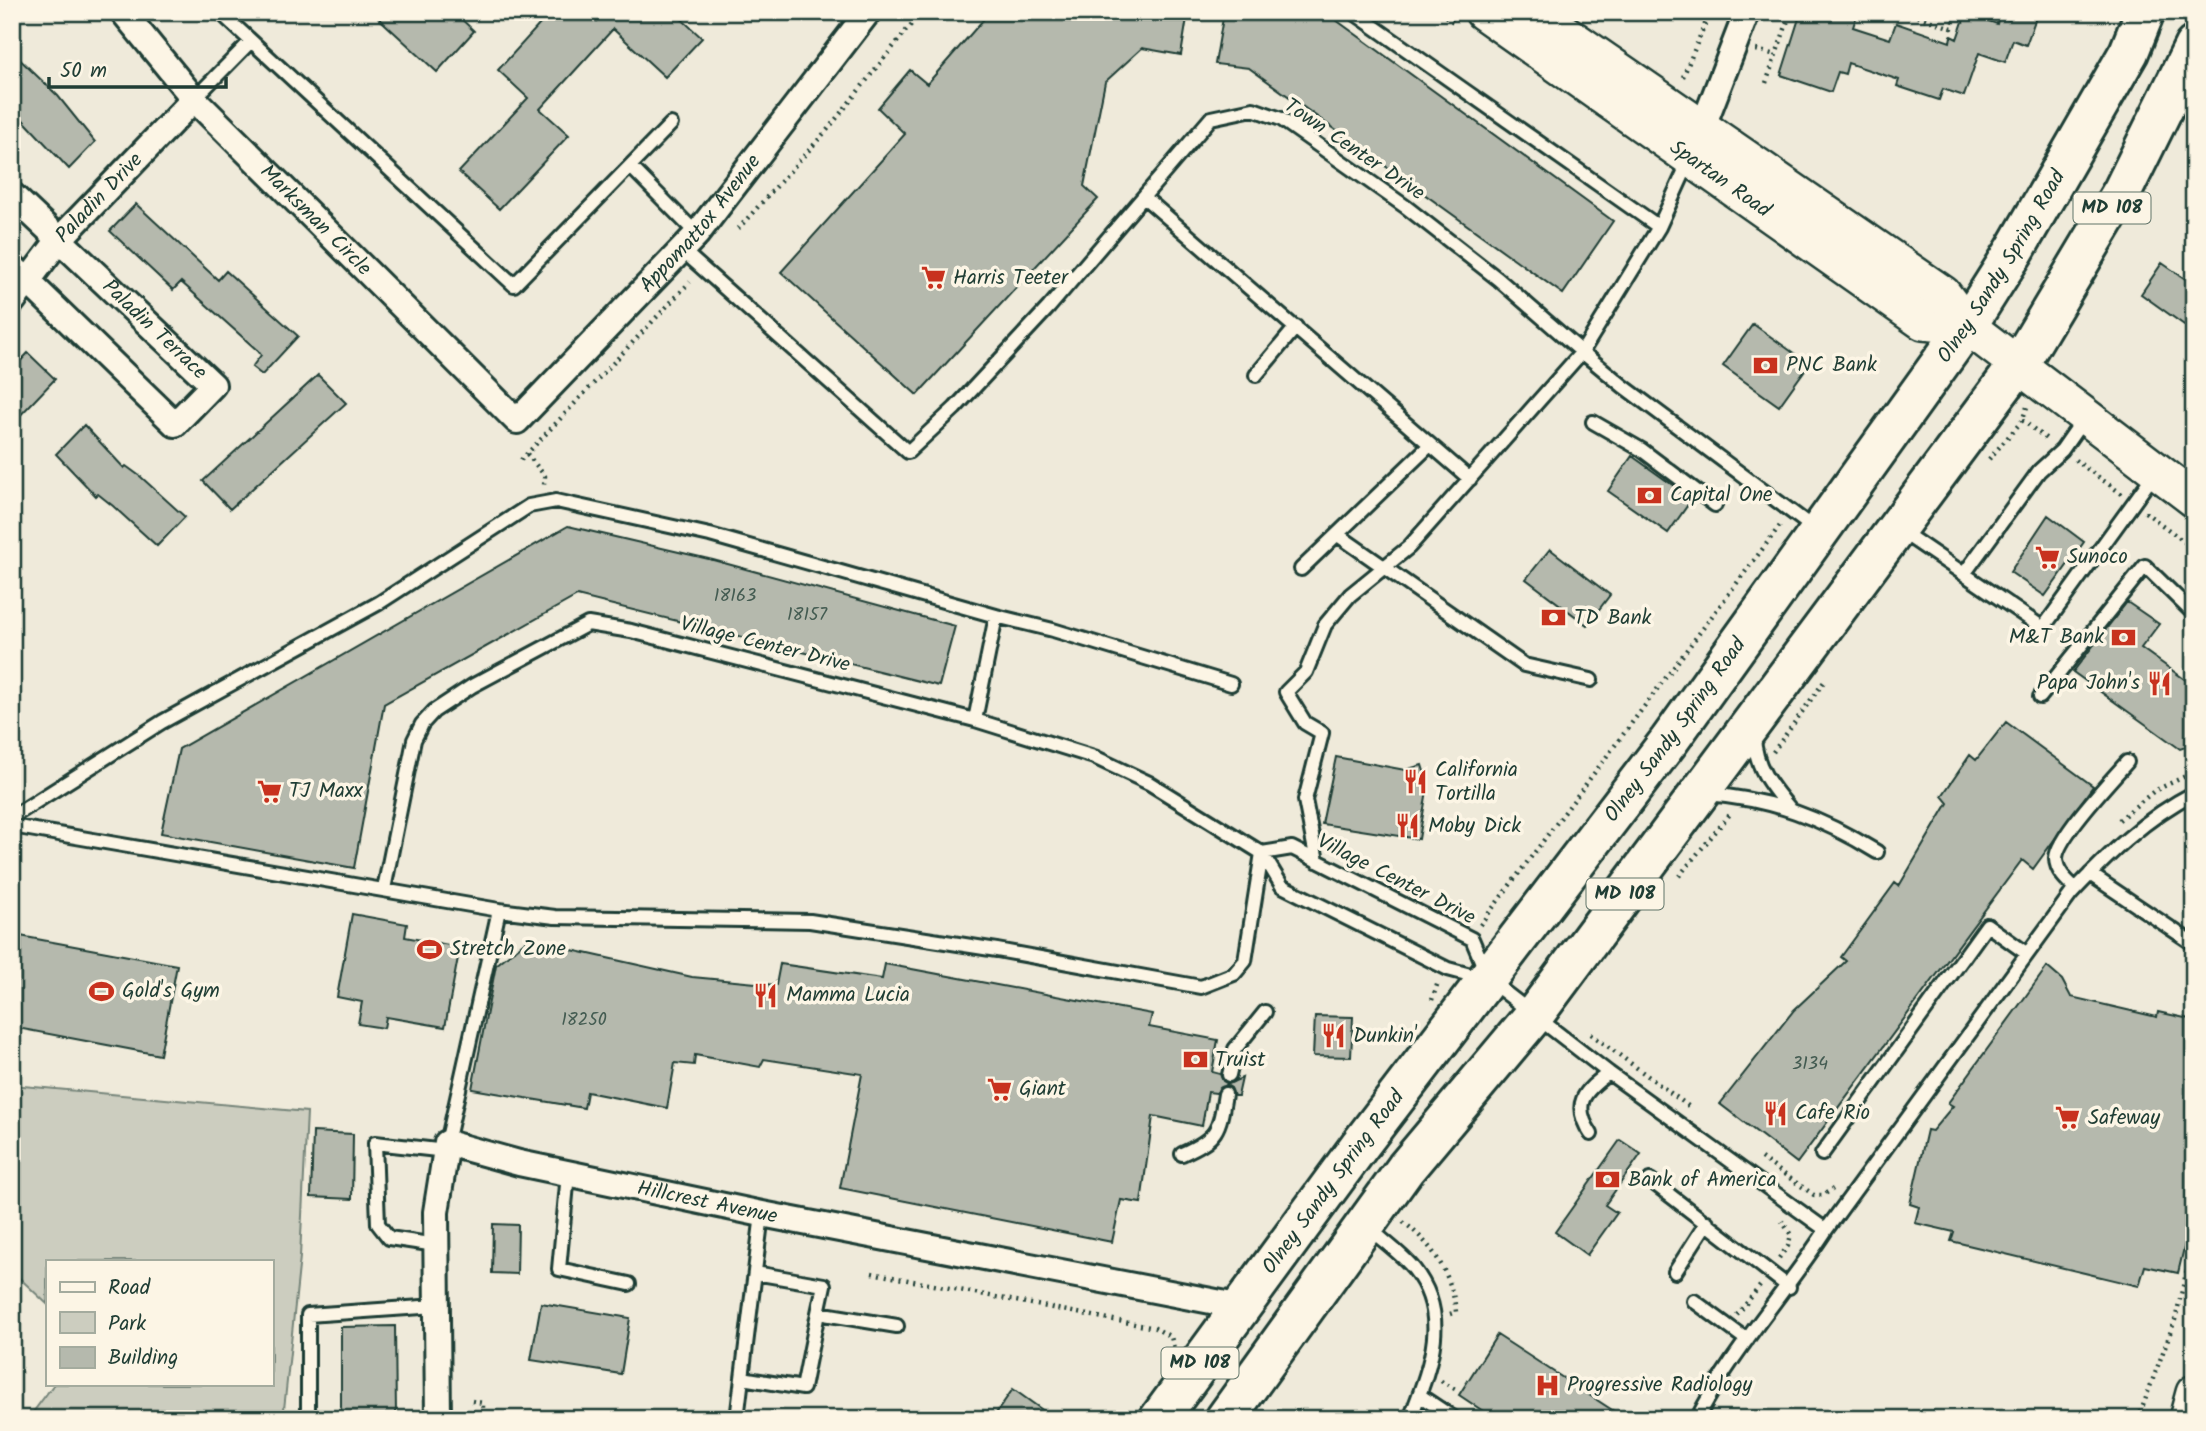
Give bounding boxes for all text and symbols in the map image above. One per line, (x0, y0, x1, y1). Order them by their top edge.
scale bar (49, 46, 226, 90)
text: 50 m (60, 55, 107, 88)
street label: Town Center Drive (1277, 90, 1432, 210)
street label: Spartan Road (1662, 132, 1778, 227)
street label: Paladin Drive (47, 145, 151, 251)
street label: Appomattox Avenue (632, 147, 770, 301)
street label: Marksman Circle (252, 157, 380, 284)
street label: Olney Sandy Spring Road (1929, 163, 2075, 370)
road number: MD 108 (2074, 192, 2150, 224)
place label: Harris Teeter (953, 262, 1069, 295)
supermarket icon: Harris Teeter (919, 264, 947, 292)
street label: Paladin Terrace (94, 271, 215, 388)
place label: PNC Bank (1786, 349, 1877, 382)
bank icon: PNC Bank (1752, 351, 1780, 379)
place label: Capital One (1670, 479, 1773, 512)
bank icon: Capital One (1636, 481, 1664, 509)
place label: Sunoco (2067, 541, 2128, 574)
supermarket icon: Sunoco (2033, 543, 2061, 571)
house number: 18163 (714, 582, 756, 611)
house number: 18157 (787, 601, 828, 630)
place label: TD Bank (1574, 602, 1652, 635)
bank icon: TD Bank (1540, 604, 1568, 632)
street label: Village Center Drive (677, 608, 854, 682)
place label: M&T Bank (2009, 621, 2104, 654)
bank icon: M&T Bank (2110, 623, 2138, 651)
street label: Olney Sandy Spring Road (1596, 630, 1755, 830)
place label: Papa John's (2037, 667, 2140, 700)
restaurant icon: Papa John's (2146, 669, 2174, 697)
place label: California Tortilla (1435, 754, 1518, 811)
restaurant icon: California Tortilla (1401, 768, 1429, 796)
place label: TJ Maxx (289, 775, 364, 808)
supermarket icon: TJ Maxx (255, 777, 283, 805)
place label: Moby Dick (1428, 810, 1521, 843)
restaurant icon: Moby Dick (1394, 812, 1422, 840)
street label: Village Center Drive (1311, 826, 1482, 934)
road number: MD 108 (1586, 878, 1664, 909)
place label: Stretch Zone (450, 933, 567, 966)
sports icon: Stretch Zone (416, 935, 444, 963)
place label: Gold's Gym (122, 975, 220, 1008)
sports icon: Gold's Gym (88, 977, 116, 1005)
place label: Mamma Lucia (786, 979, 910, 1012)
restaurant icon: Mamma Lucia (752, 981, 780, 1009)
house number: 18250 (561, 1006, 607, 1035)
place label: Dunkin' (1353, 1020, 1418, 1053)
restaurant icon: Dunkin' (1319, 1022, 1347, 1050)
place label: Truist (1215, 1044, 1266, 1077)
bank icon: Truist (1181, 1046, 1209, 1074)
house number: 3134 (1792, 1050, 1828, 1079)
place label: Giant (1019, 1073, 1067, 1106)
supermarket icon: Giant (985, 1075, 1013, 1103)
street label: Olney Sandy Spring Road (1254, 1082, 1413, 1282)
place label: Cafe Rio (1795, 1097, 1870, 1130)
restaurant icon: Cafe Rio (1761, 1099, 1789, 1127)
place label: Safeway (2088, 1102, 2160, 1135)
supermarket icon: Safeway (2054, 1104, 2082, 1132)
place label: Bank of America (1628, 1164, 1777, 1197)
bank icon: Bank of America (1594, 1166, 1622, 1194)
street label: Hillcrest Avenue (634, 1172, 781, 1233)
legend (46, 1260, 273, 1386)
text: Road (108, 1272, 151, 1305)
text: Park (108, 1308, 146, 1341)
text: Building (108, 1342, 178, 1375)
road number: MD 108 (1162, 1348, 1238, 1378)
place label: Progressive Radiology (1567, 1369, 1753, 1402)
hospital icon: Progressive Radiology (1533, 1371, 1561, 1399)

